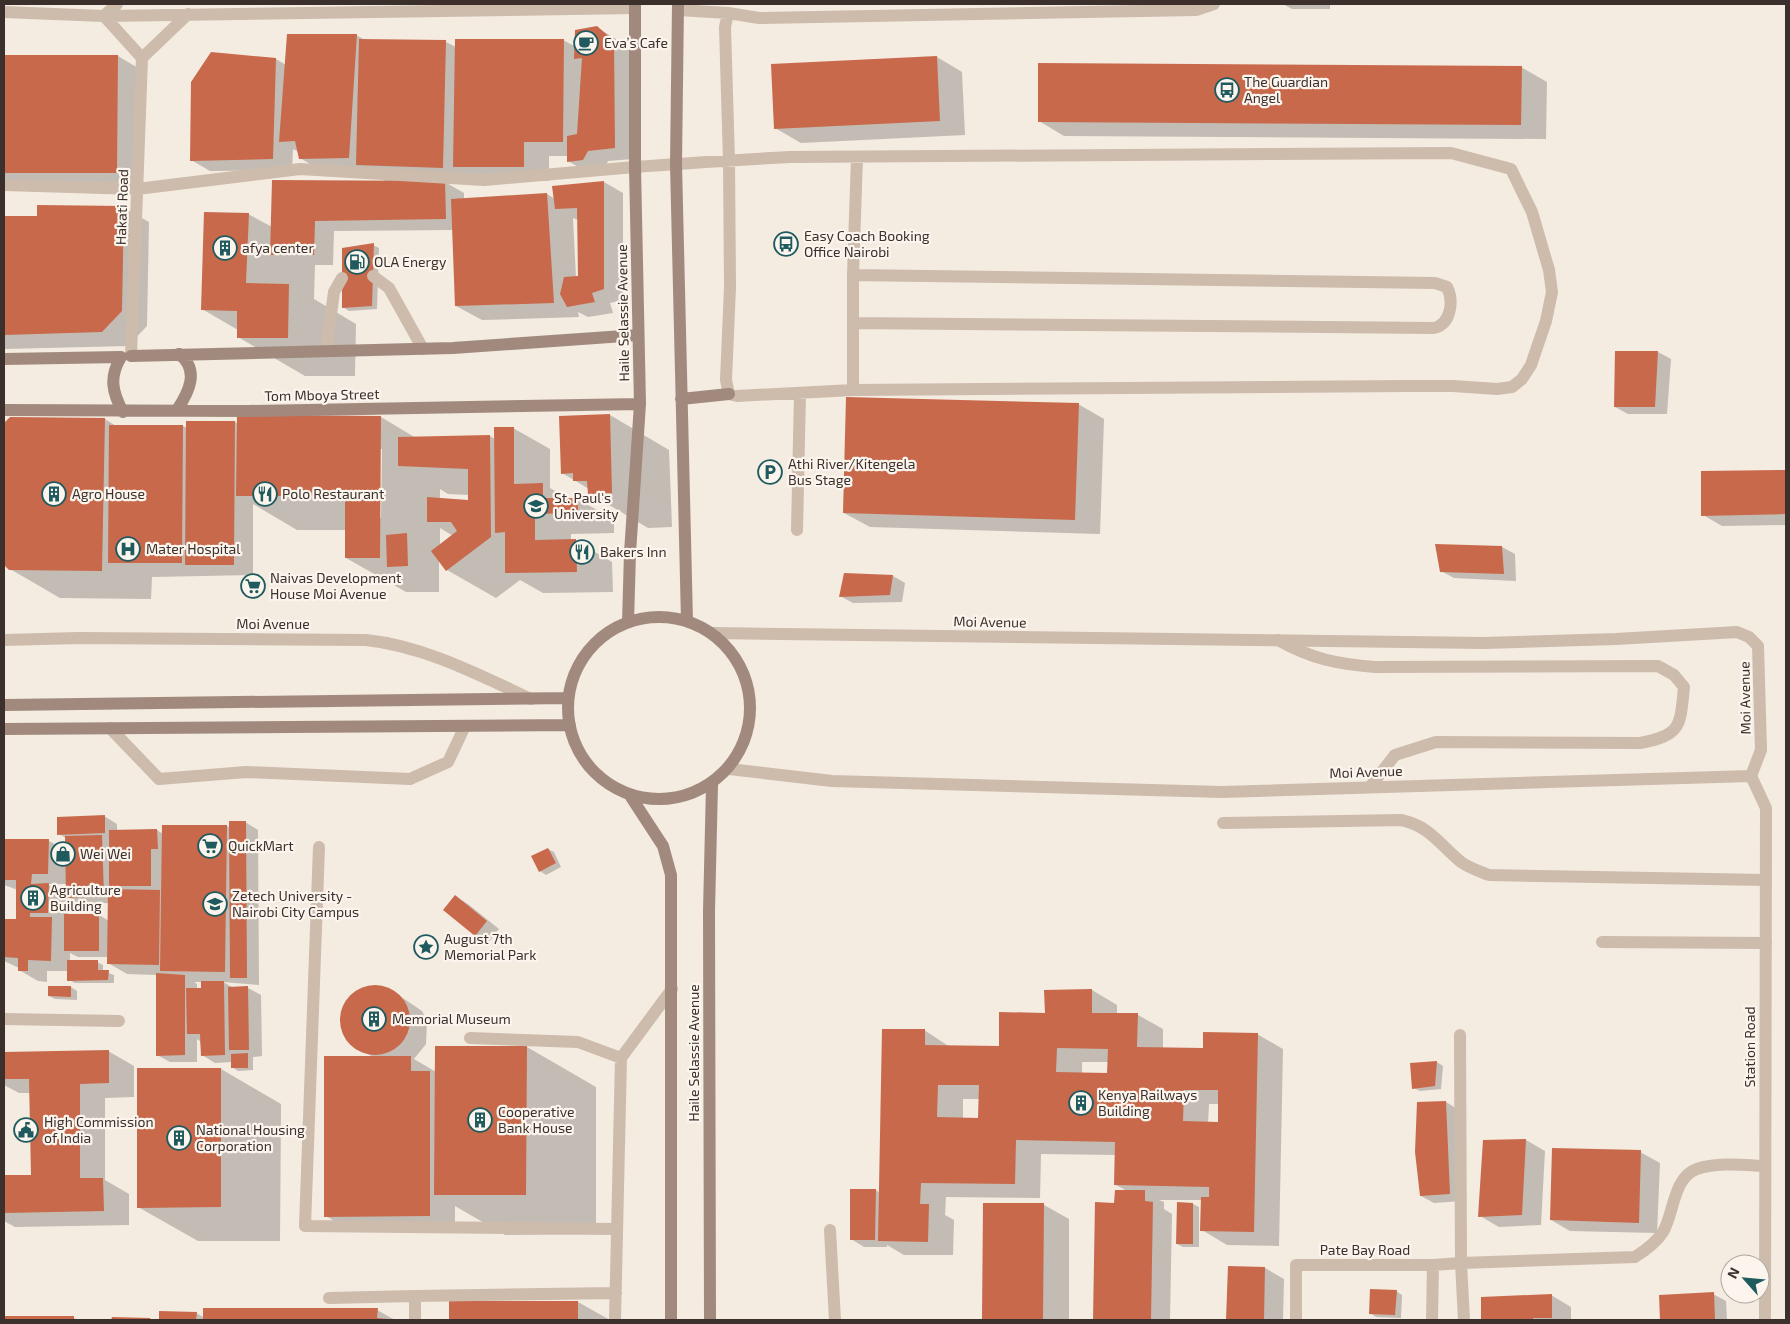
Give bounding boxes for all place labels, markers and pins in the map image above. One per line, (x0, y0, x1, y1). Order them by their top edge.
cafe icon: Eva’s Cafe (573, 30, 599, 56)
place label: Eva’s Cafe (604, 34, 668, 51)
place label: The Guardian Angel (1244, 73, 1328, 106)
bus stop icon: The Guardian Angel (1214, 77, 1240, 103)
place label: Easy Coach Booking Office Nairobi (804, 227, 930, 260)
bus stop icon: Easy Coach Booking Office Nairobi (773, 231, 799, 257)
building icon: afya center (212, 235, 238, 261)
place label: afya center (242, 239, 314, 256)
fuel station icon: OLA Energy (344, 249, 370, 275)
place label: OLA Energy (374, 253, 447, 270)
place label: Athi River/Kitengela Bus Stage (788, 455, 915, 488)
parking icon: Athi River/Kitengela Bus Stage (757, 459, 783, 485)
building icon: Agro House (41, 481, 67, 507)
restaurant icon: Polo Restaurant (252, 481, 278, 507)
place label: Agro House (72, 485, 145, 502)
place label: Polo Restaurant (282, 485, 384, 502)
place label: St. Paul's University (554, 489, 619, 522)
school or university icon: St. Paul's University (523, 493, 549, 519)
hospital icon: Mater Hospital (115, 536, 141, 562)
restaurant icon: Bakers Inn (569, 539, 595, 565)
place label: Mater Hospital (146, 540, 241, 557)
place label: Bakers Inn (600, 543, 667, 560)
place label: Naivas Development House Moi Avenue (270, 569, 401, 602)
supermarket icon: Naivas Development House Moi Avenue (240, 573, 266, 599)
supermarket icon: QuickMart (197, 833, 223, 859)
place label: QuickMart (228, 837, 294, 854)
shop icon: Wei Wei (50, 841, 76, 867)
place label: Wei Wei (80, 845, 131, 862)
place label: Agriculture Building (50, 881, 121, 914)
building icon: Agriculture Building (20, 885, 46, 911)
place label: Zetech University - Nairobi City Campus (232, 887, 359, 920)
school or university icon: Zetech University - Nairobi City Campus (202, 891, 228, 917)
place label: August 7th Memorial Park (444, 930, 536, 963)
place icon: August 7th Memorial Park (413, 934, 439, 960)
building icon: Memorial Museum (361, 1006, 387, 1032)
place label: Memorial Museum (392, 1010, 511, 1027)
place label: Kenya Railways Building (1098, 1086, 1197, 1119)
building icon: Kenya Railways Building (1068, 1090, 1094, 1116)
place label: Cooperative Bank House (498, 1103, 574, 1136)
building icon: Cooperative Bank House (467, 1107, 493, 1133)
place label: High Commission of India (44, 1113, 154, 1146)
public building icon: High Commission of India (13, 1117, 39, 1143)
place label: National Housing Corporation (196, 1121, 305, 1154)
building icon: National Housing Corporation (166, 1125, 192, 1151)

